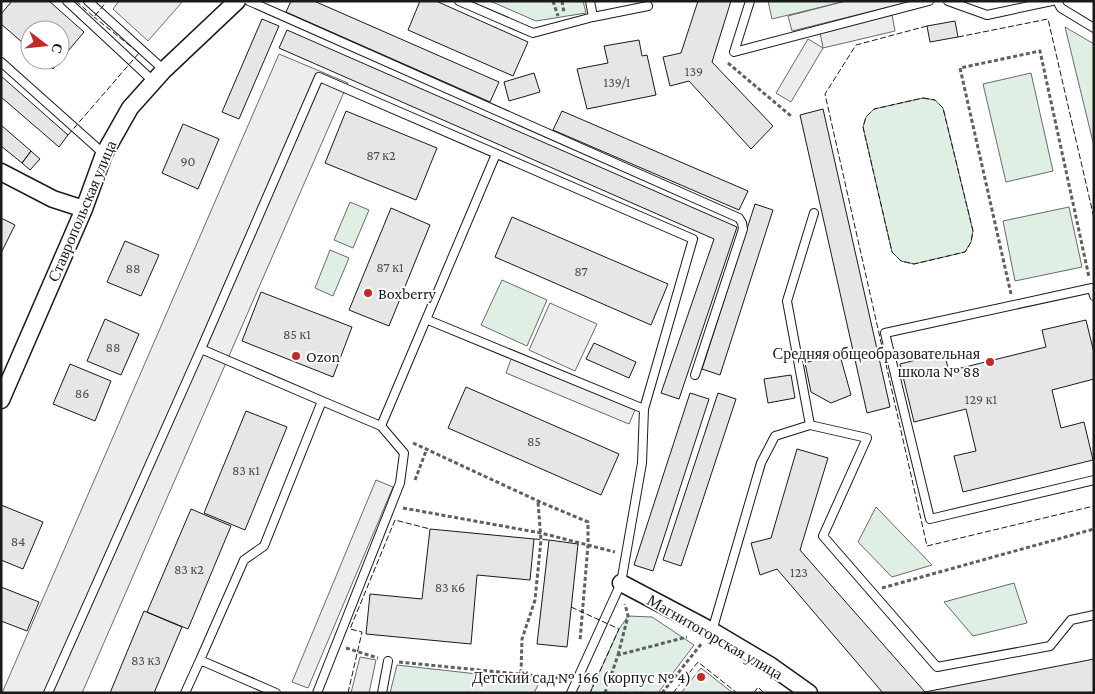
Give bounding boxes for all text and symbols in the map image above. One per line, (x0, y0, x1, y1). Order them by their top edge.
north arrow (20, 20, 70, 70)
text: С (48, 42, 67, 56)
house number: 139 (685, 63, 703, 79)
house number: 139/1 (604, 74, 631, 90)
street label: Ставропольская улица (45, 138, 120, 284)
house number: 87 к2 (366, 147, 396, 163)
house number: 90 (180, 153, 196, 169)
house number: 87 к1 (376, 259, 404, 275)
house number: 88 (125, 260, 141, 276)
house number: 87 (574, 263, 588, 279)
place label: Boxberry (378, 285, 437, 303)
marker: Boxberry (362, 287, 374, 299)
house number: 85 к1 (283, 326, 311, 342)
house number: 88 (105, 339, 121, 355)
place label: Средняя общеобразовательная школа № 88 (773, 345, 981, 380)
place label: Ozon (306, 348, 340, 365)
marker: Ozon (290, 350, 302, 362)
marker: Средняя общеобразовательная школа № 88 (984, 356, 996, 368)
house number: 86 (75, 385, 89, 401)
house number: 129 к1 (965, 391, 998, 407)
house number: 85 (527, 433, 541, 449)
house number: 83 к1 (232, 462, 260, 478)
house number: 84 (11, 533, 25, 549)
house number: 83 к2 (174, 561, 204, 577)
house number: 123 (790, 564, 808, 580)
house number: 83 к6 (435, 579, 465, 595)
street label: Магнитогорская улица (644, 591, 786, 684)
house number: 83 к3 (131, 652, 161, 668)
place label: Детский сад № 166 (корпус № 4) (472, 669, 691, 687)
marker: Детский сад № 166 (корпус № 4) (695, 671, 707, 683)

